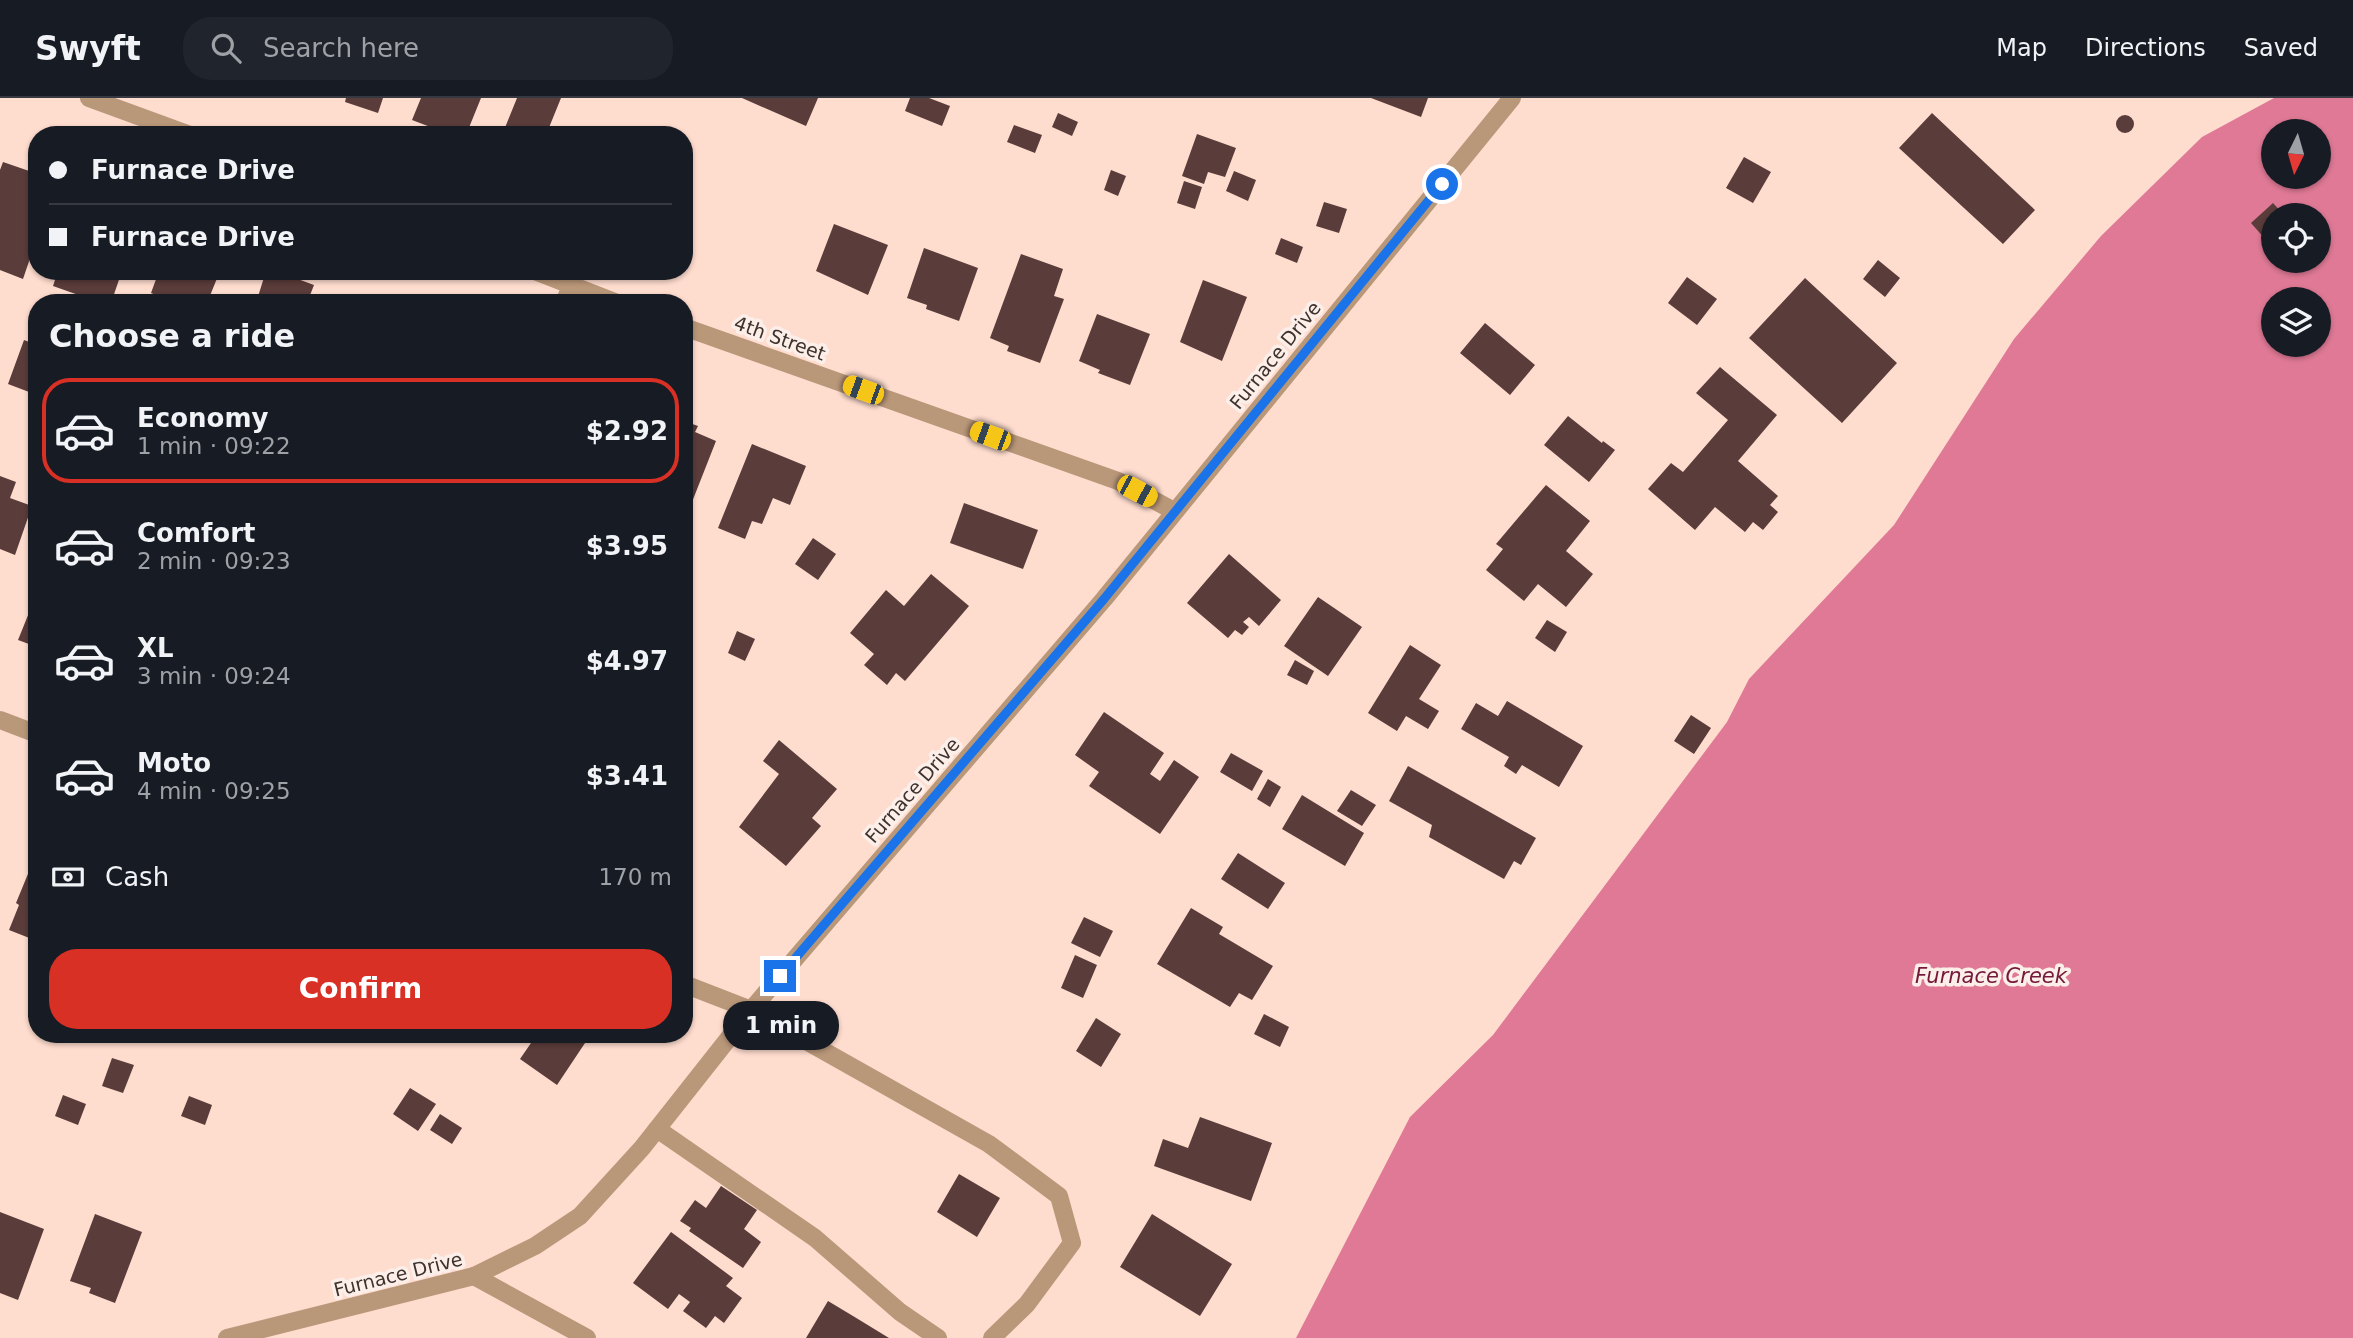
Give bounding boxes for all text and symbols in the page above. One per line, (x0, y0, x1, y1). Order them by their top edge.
search box (183, 17, 673, 80)
text: Swyft (35, 29, 141, 68)
icon: search (207, 29, 245, 67)
text: Search here (263, 33, 419, 63)
text: Map (1996, 34, 2047, 62)
text: Directions (2085, 34, 2206, 62)
text: Saved (2244, 34, 2318, 62)
north arrow (2261, 119, 2331, 189)
map controls (2261, 119, 2331, 357)
text: Furnace Drive (91, 155, 295, 185)
route start (1426, 168, 1458, 200)
button: locate (2261, 203, 2331, 273)
text: Furnace Drive (91, 222, 295, 252)
button: layers (2261, 287, 2331, 357)
street label: Furnace Drive (1225, 297, 1325, 413)
street label: 4th Street (731, 311, 829, 365)
text: Choose a ride (49, 317, 295, 355)
car (840, 373, 887, 407)
icon: car (53, 399, 116, 462)
text: Economy (137, 403, 268, 433)
text: $2.92 (586, 416, 668, 446)
car (967, 419, 1014, 453)
text: 1 min · 09:22 (137, 433, 291, 459)
car (1114, 472, 1161, 510)
icon: car (53, 514, 116, 577)
text: Comfort (137, 518, 255, 548)
text: $3.95 (586, 531, 668, 561)
text: 2 min · 09:23 (137, 548, 291, 574)
icon: car (53, 629, 116, 692)
text: XL (137, 633, 174, 663)
text: $4.97 (586, 646, 668, 676)
text: 3 min · 09:24 (137, 663, 291, 689)
street label: Furnace Drive (860, 733, 964, 847)
icon: car (53, 744, 116, 807)
text: Moto (137, 748, 211, 778)
text: $3.41 (586, 761, 668, 791)
text: 4 min · 09:25 (137, 778, 291, 804)
icon: cash (49, 858, 87, 896)
text: Cash (105, 862, 169, 892)
text: 170 m (598, 864, 672, 890)
button: Confirm (49, 949, 672, 1029)
route end (764, 960, 796, 992)
water label: Furnace Creek (1915, 964, 2068, 988)
callout: 1 min (722, 1001, 838, 1050)
text: 1 min (745, 1012, 817, 1038)
street label: Furnace Drive (331, 1247, 465, 1301)

